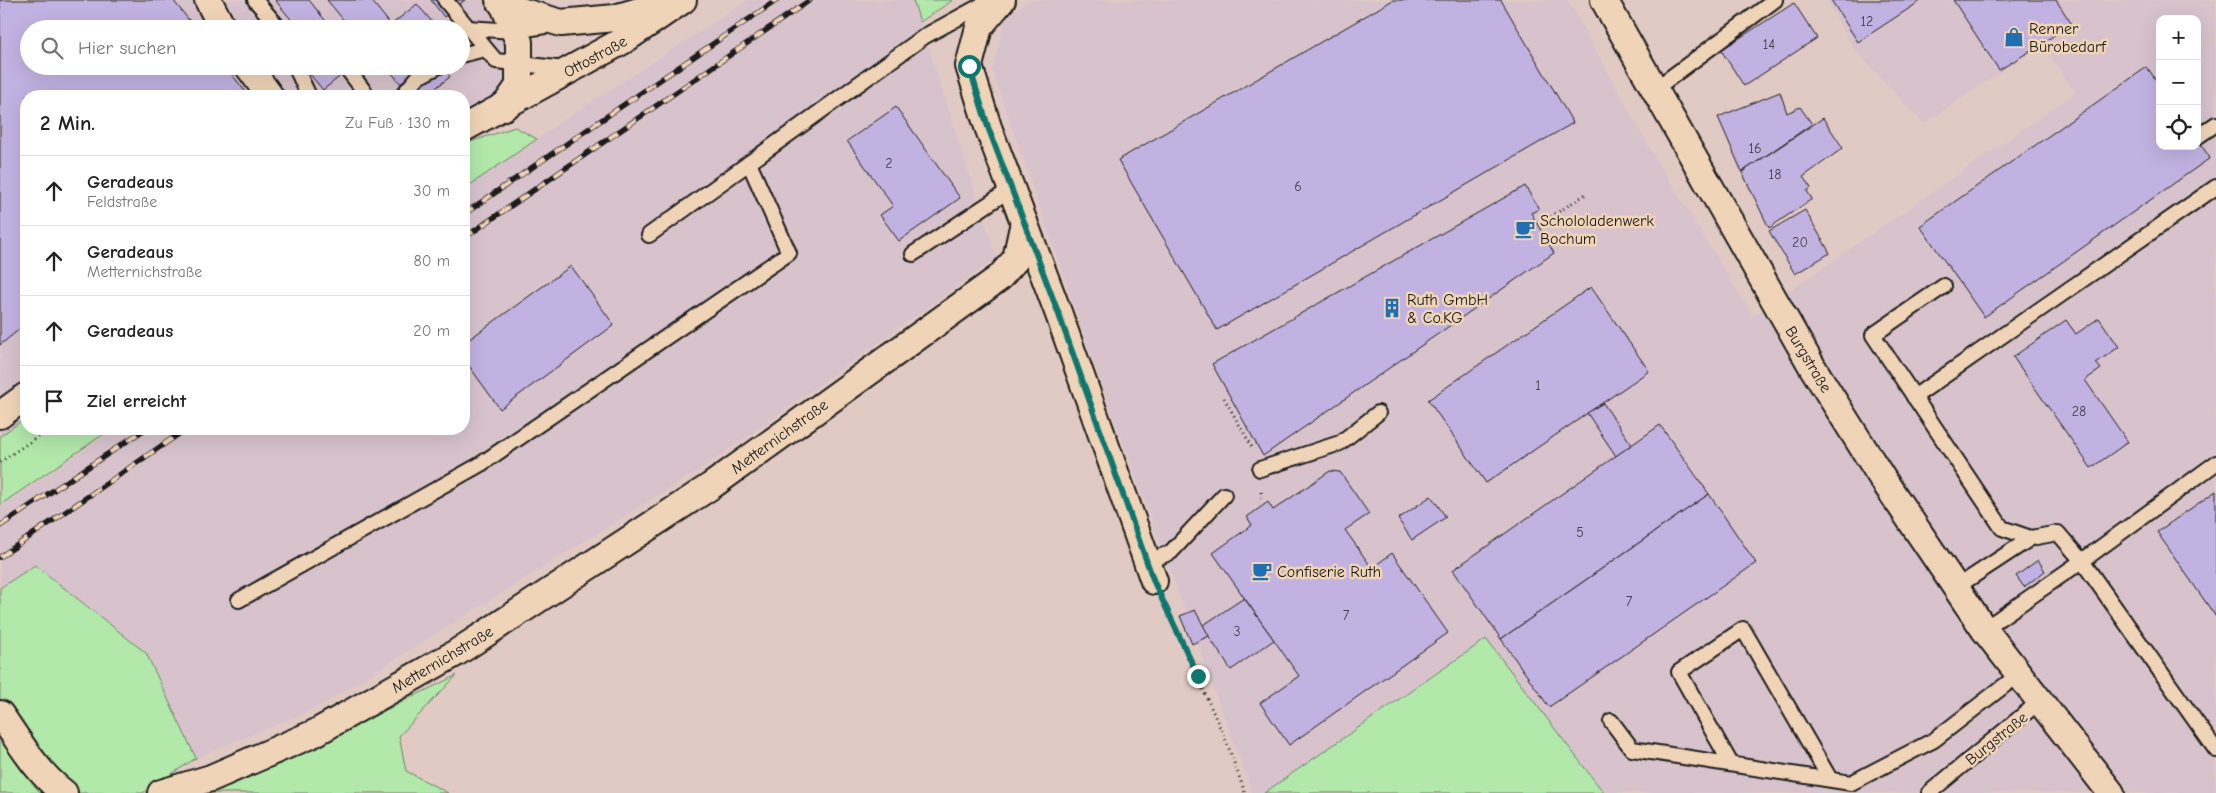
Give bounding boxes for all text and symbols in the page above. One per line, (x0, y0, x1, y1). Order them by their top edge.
house number: 12 (1861, 13, 1873, 30)
map controls (2156, 15, 2201, 150)
button: + (2156, 15, 2201, 60)
search box (20, 20, 470, 75)
place label: Renner Bürobedarf (2029, 20, 2107, 56)
shop icon: Renner Bürobedarf (2003, 26, 2025, 48)
street label: Ottostraße (561, 32, 630, 82)
icon: search (38, 34, 66, 62)
house number: 14 (1763, 36, 1775, 53)
text: Hier suchen (78, 37, 176, 59)
route start (958, 55, 981, 78)
button: − (2156, 60, 2201, 105)
button: locate (2156, 105, 2201, 150)
text: 2 Min. (40, 111, 95, 135)
text: Zu Fuß · 130 m (345, 114, 450, 132)
house number: 16 (1748, 140, 1762, 157)
house number: 2 (885, 155, 893, 172)
house number: 18 (1769, 166, 1781, 183)
text: Geradeaus (87, 171, 173, 193)
icon: ahead (40, 177, 68, 205)
house number: 6 (1294, 178, 1302, 195)
text: 30 m (414, 182, 450, 200)
text: Feldstraße (87, 193, 157, 211)
place label: Schololadenwerk Bochum (1540, 212, 1654, 248)
cafe icon: Schololadenwerk Bochum (1514, 218, 1536, 240)
house number: 20 (1792, 234, 1808, 251)
text: Geradeaus (87, 241, 173, 263)
icon: ahead (40, 247, 68, 275)
text: 80 m (413, 252, 450, 270)
text: Metternichstraße (87, 263, 202, 281)
place label: Ruth GmbH & Co.KG (1407, 291, 1488, 327)
building icon: Ruth GmbH & Co.KG (1381, 297, 1403, 319)
icon: ahead (40, 317, 68, 345)
text: Geradeaus (87, 320, 173, 342)
text: 20 m (413, 322, 450, 340)
street label: Burgstraße (1781, 323, 1835, 396)
house number: 1 (1535, 377, 1541, 394)
icon: arrive (40, 387, 68, 415)
text: Ziel erreicht (87, 390, 186, 412)
street label: Metternichstraße (728, 396, 831, 478)
house number: 28 (2072, 403, 2086, 420)
house number: 5 (1576, 524, 1584, 541)
cafe icon: Confiserie Ruth (1251, 560, 1273, 582)
place label: Confiserie Ruth (1277, 563, 1381, 581)
house number: 7 (1626, 593, 1633, 610)
house number: 7 (1343, 607, 1350, 624)
street label: Metternichstraße (388, 622, 497, 697)
house number: 3 (1233, 623, 1241, 640)
route end (1187, 665, 1210, 688)
street label: Burgstraße (1962, 708, 2031, 769)

